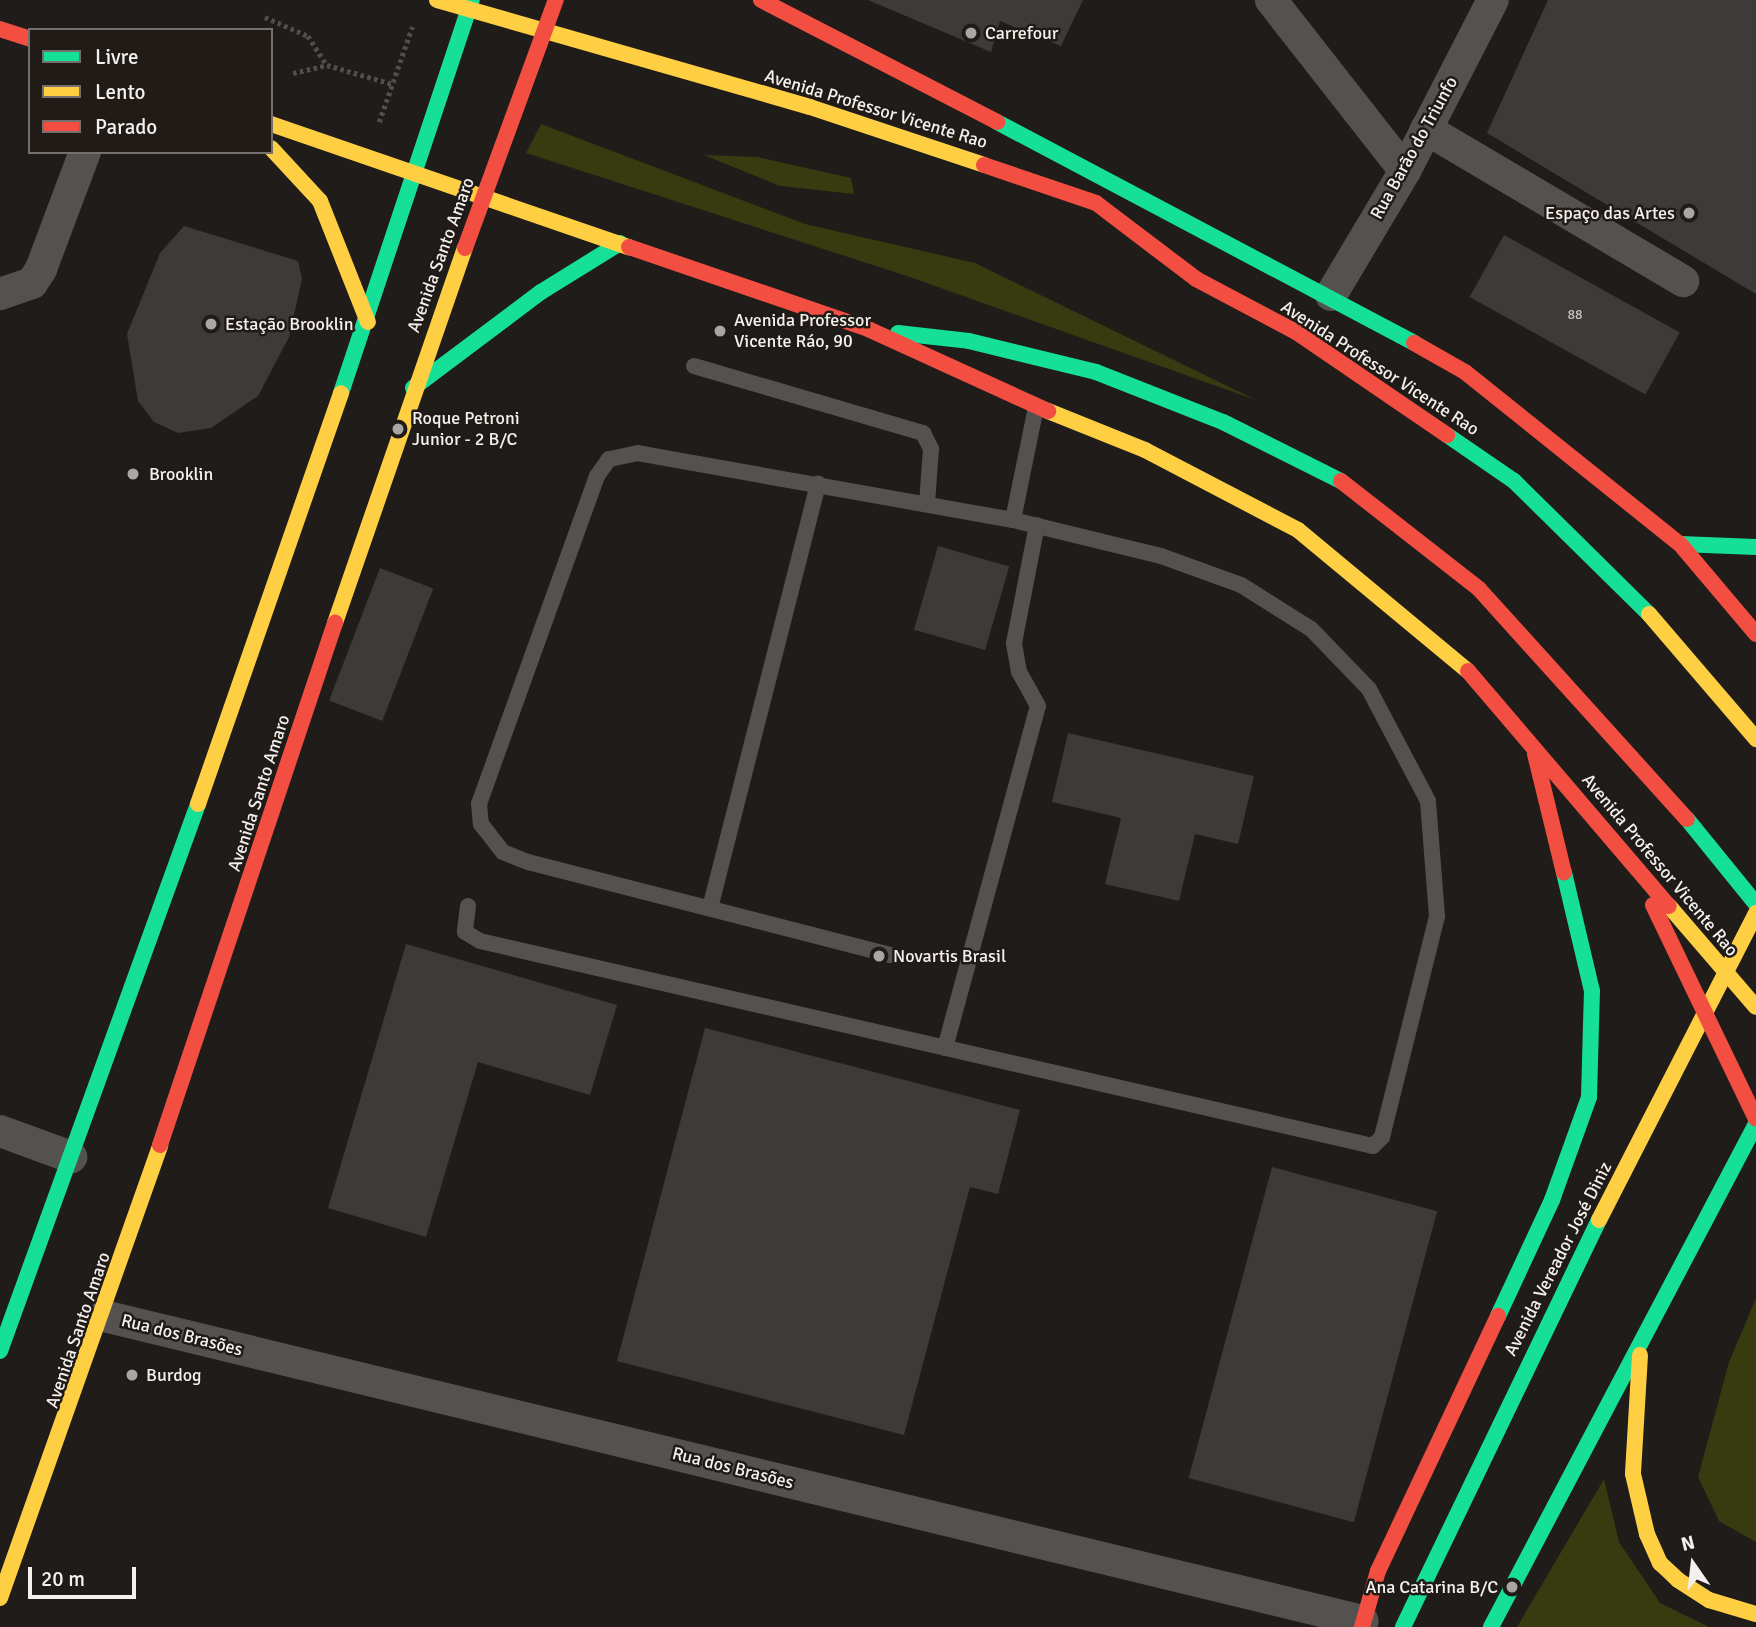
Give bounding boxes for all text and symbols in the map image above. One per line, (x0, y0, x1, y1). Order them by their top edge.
place label: Carrefour (985, 22, 1058, 44)
marker: Carrefour (963, 25, 979, 41)
legend (28, 28, 273, 154)
text: Livre (95, 44, 138, 70)
street label: Avenida Professor Vicente Rao (762, 65, 990, 153)
street label: Rua Barão do Triunfo (1366, 73, 1462, 223)
text: Lento (95, 79, 145, 105)
text: Parado (95, 114, 157, 140)
street label: Avenida Santo Amaro (403, 174, 479, 336)
place label: Espaço das Artes (1545, 202, 1675, 224)
marker: Espaço das Artes (1681, 205, 1697, 221)
street label: Avenida Professor Vicente Rao (1277, 296, 1483, 440)
house number: 88 (1567, 307, 1583, 323)
place label: Avenida Professor Vicente Ráo, 90 (734, 310, 871, 352)
place label: Estação Brooklin (225, 313, 354, 335)
marker: Estação Brooklin (203, 316, 219, 332)
marker: Avenida Professor Vicente Ráo, 90 (712, 323, 728, 339)
place label: Roque Petroni Junior - 2 B/C (412, 408, 520, 450)
marker: Roque Petroni Junior - 2 B/C (390, 421, 406, 437)
place label: Brooklin (149, 463, 213, 485)
marker: Brooklin (123, 464, 143, 484)
street label: Avenida Santo Amaro (223, 712, 295, 874)
street label: Avenida Professor Vicente Rao (1577, 769, 1743, 961)
place label: Novartis Brasil (893, 945, 1006, 967)
marker: Novartis Brasil (871, 948, 887, 964)
street label: Avenida Vereador José Diniz (1500, 1158, 1616, 1360)
street label: Avenida Santo Amaro (41, 1249, 115, 1411)
street label: Rua dos Brasões (119, 1309, 245, 1361)
place label: Burdog (146, 1364, 202, 1386)
marker: Burdog (124, 1367, 140, 1383)
street label: Rua dos Brasões (670, 1442, 796, 1494)
north arrow (1658, 1529, 1728, 1599)
text: N (1679, 1530, 1697, 1557)
scale bar (32, 1554, 140, 1598)
text: 20 m (41, 1566, 85, 1592)
place label: Ana Catarina B/C (1365, 1576, 1498, 1598)
marker: Ana Catarina B/C (1504, 1579, 1520, 1595)

